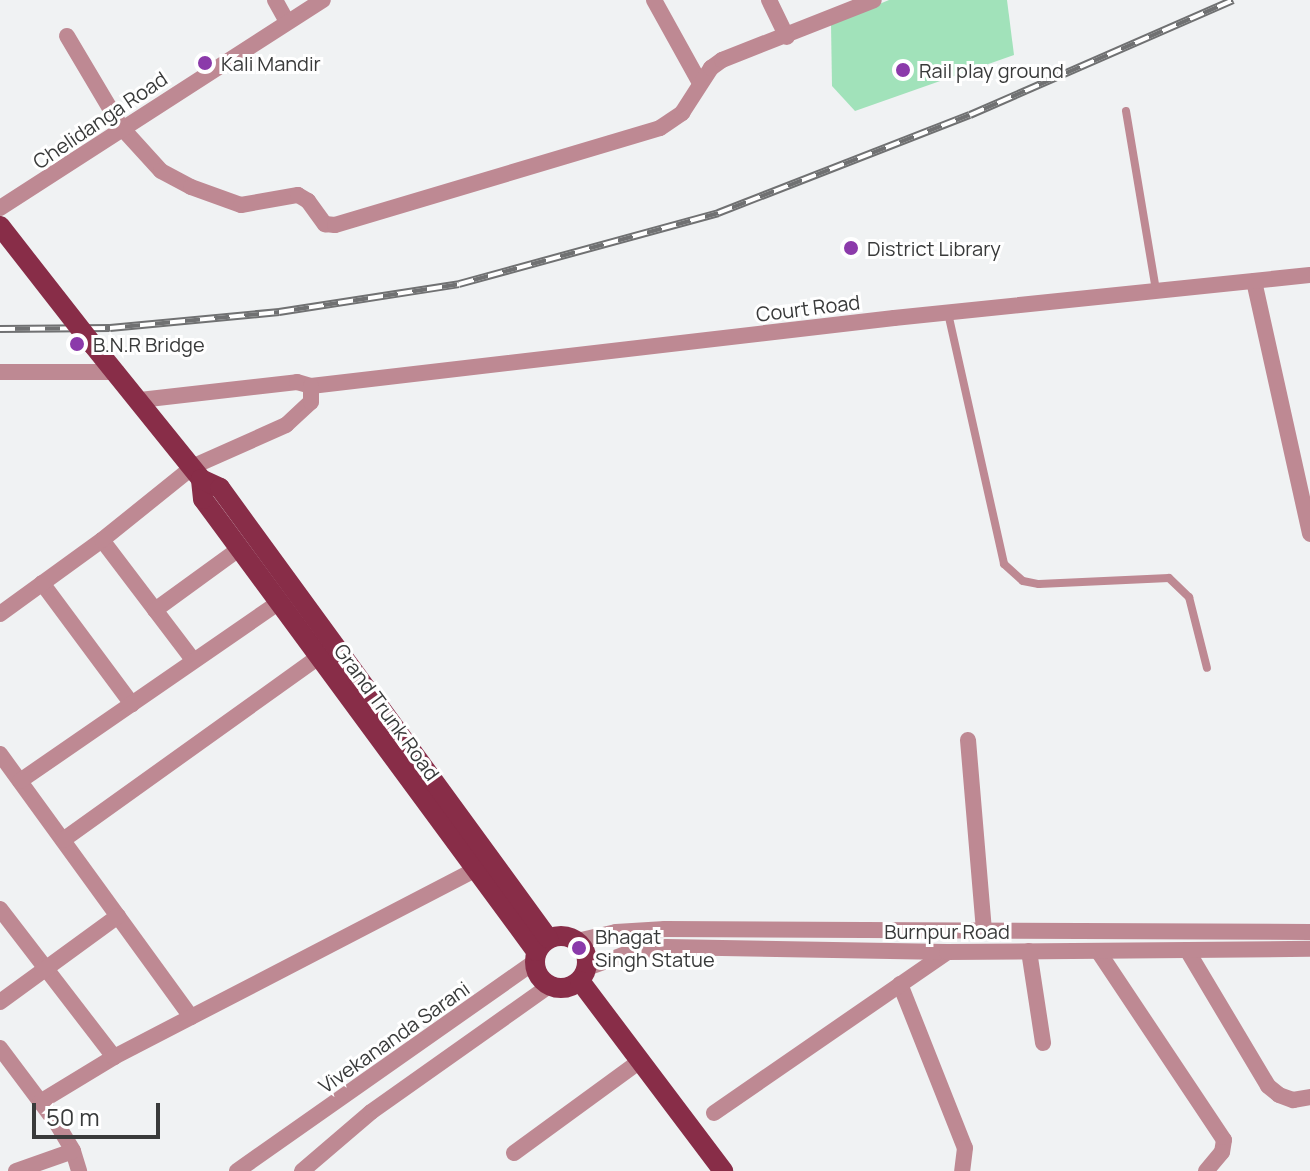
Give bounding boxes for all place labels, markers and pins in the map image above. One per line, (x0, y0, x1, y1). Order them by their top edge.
place label: Kali Mandir (221, 51, 321, 75)
marker: Kali Mandir (196, 54, 214, 72)
place label: Rail play ground (919, 58, 1064, 82)
marker: Rail play ground (894, 61, 912, 79)
place label: District Library (867, 236, 1001, 260)
marker: District Library (842, 239, 860, 257)
place label: B.N.R Bridge (93, 332, 205, 356)
marker: B.N.R Bridge (68, 335, 86, 353)
place label: Bhagat Singh Statue (595, 924, 715, 971)
marker: Bhagat Singh Statue (570, 939, 588, 957)

